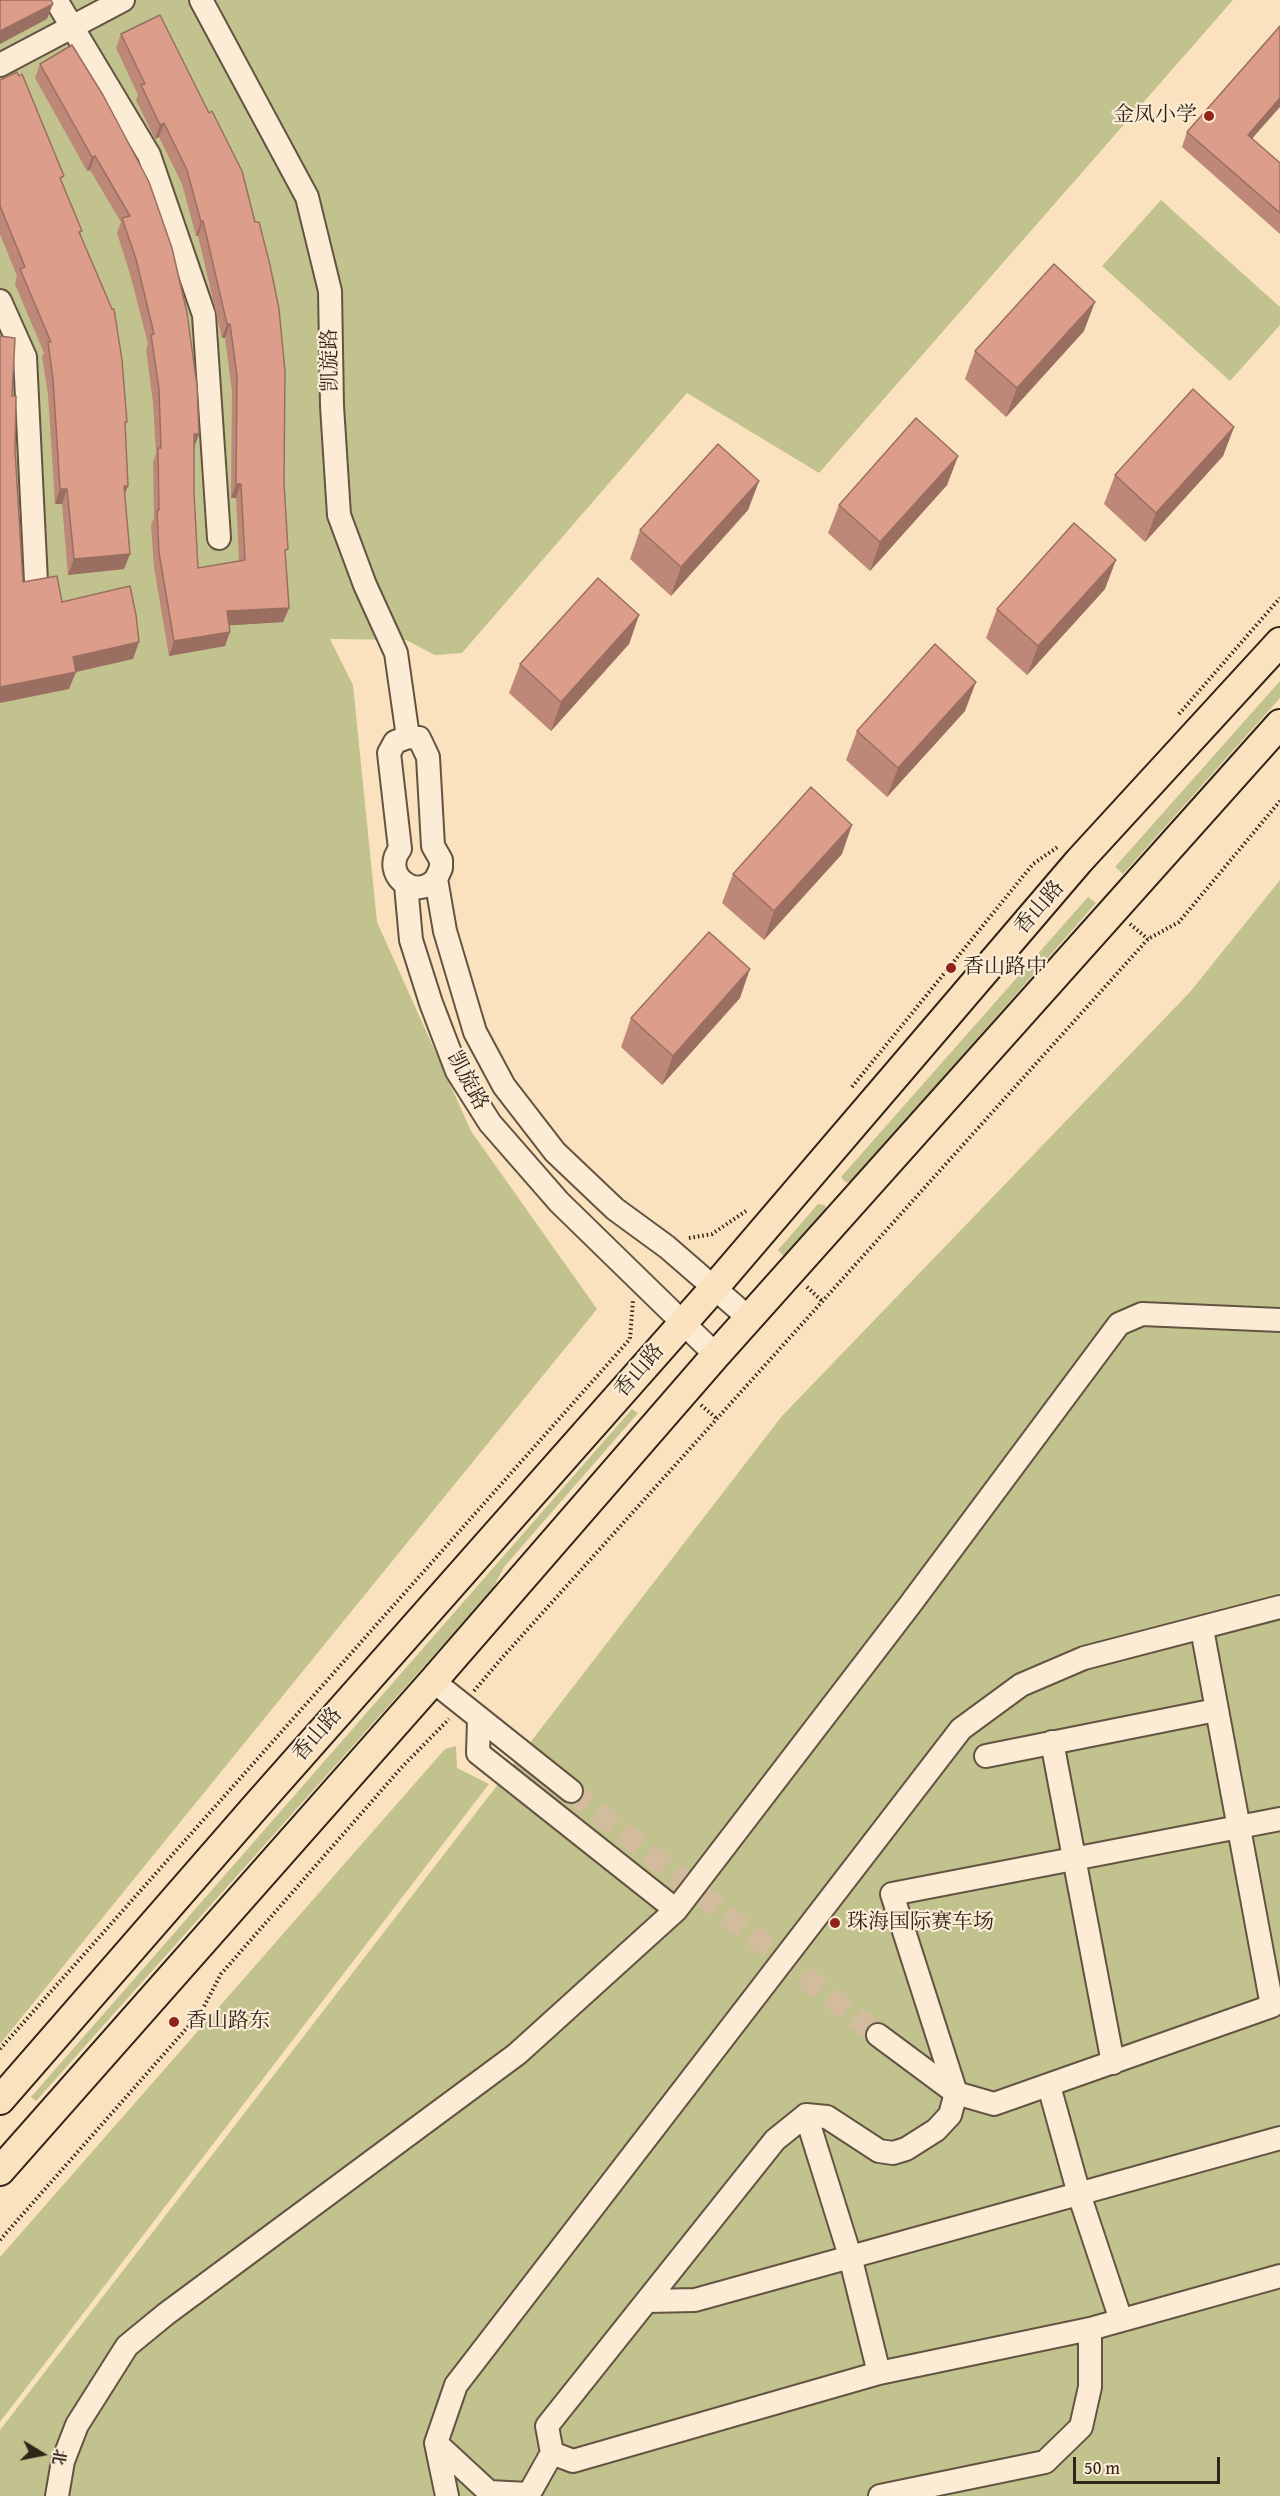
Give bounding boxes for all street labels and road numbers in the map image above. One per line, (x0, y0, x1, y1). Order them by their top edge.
street label: 凯旋路 (318, 328, 344, 392)
street label: 香山路 (1010, 876, 1070, 940)
street label: 凯旋路 (441, 1047, 493, 1115)
street label: 香山路 (610, 1339, 670, 1403)
street label: 香山路 (288, 1703, 348, 1767)

